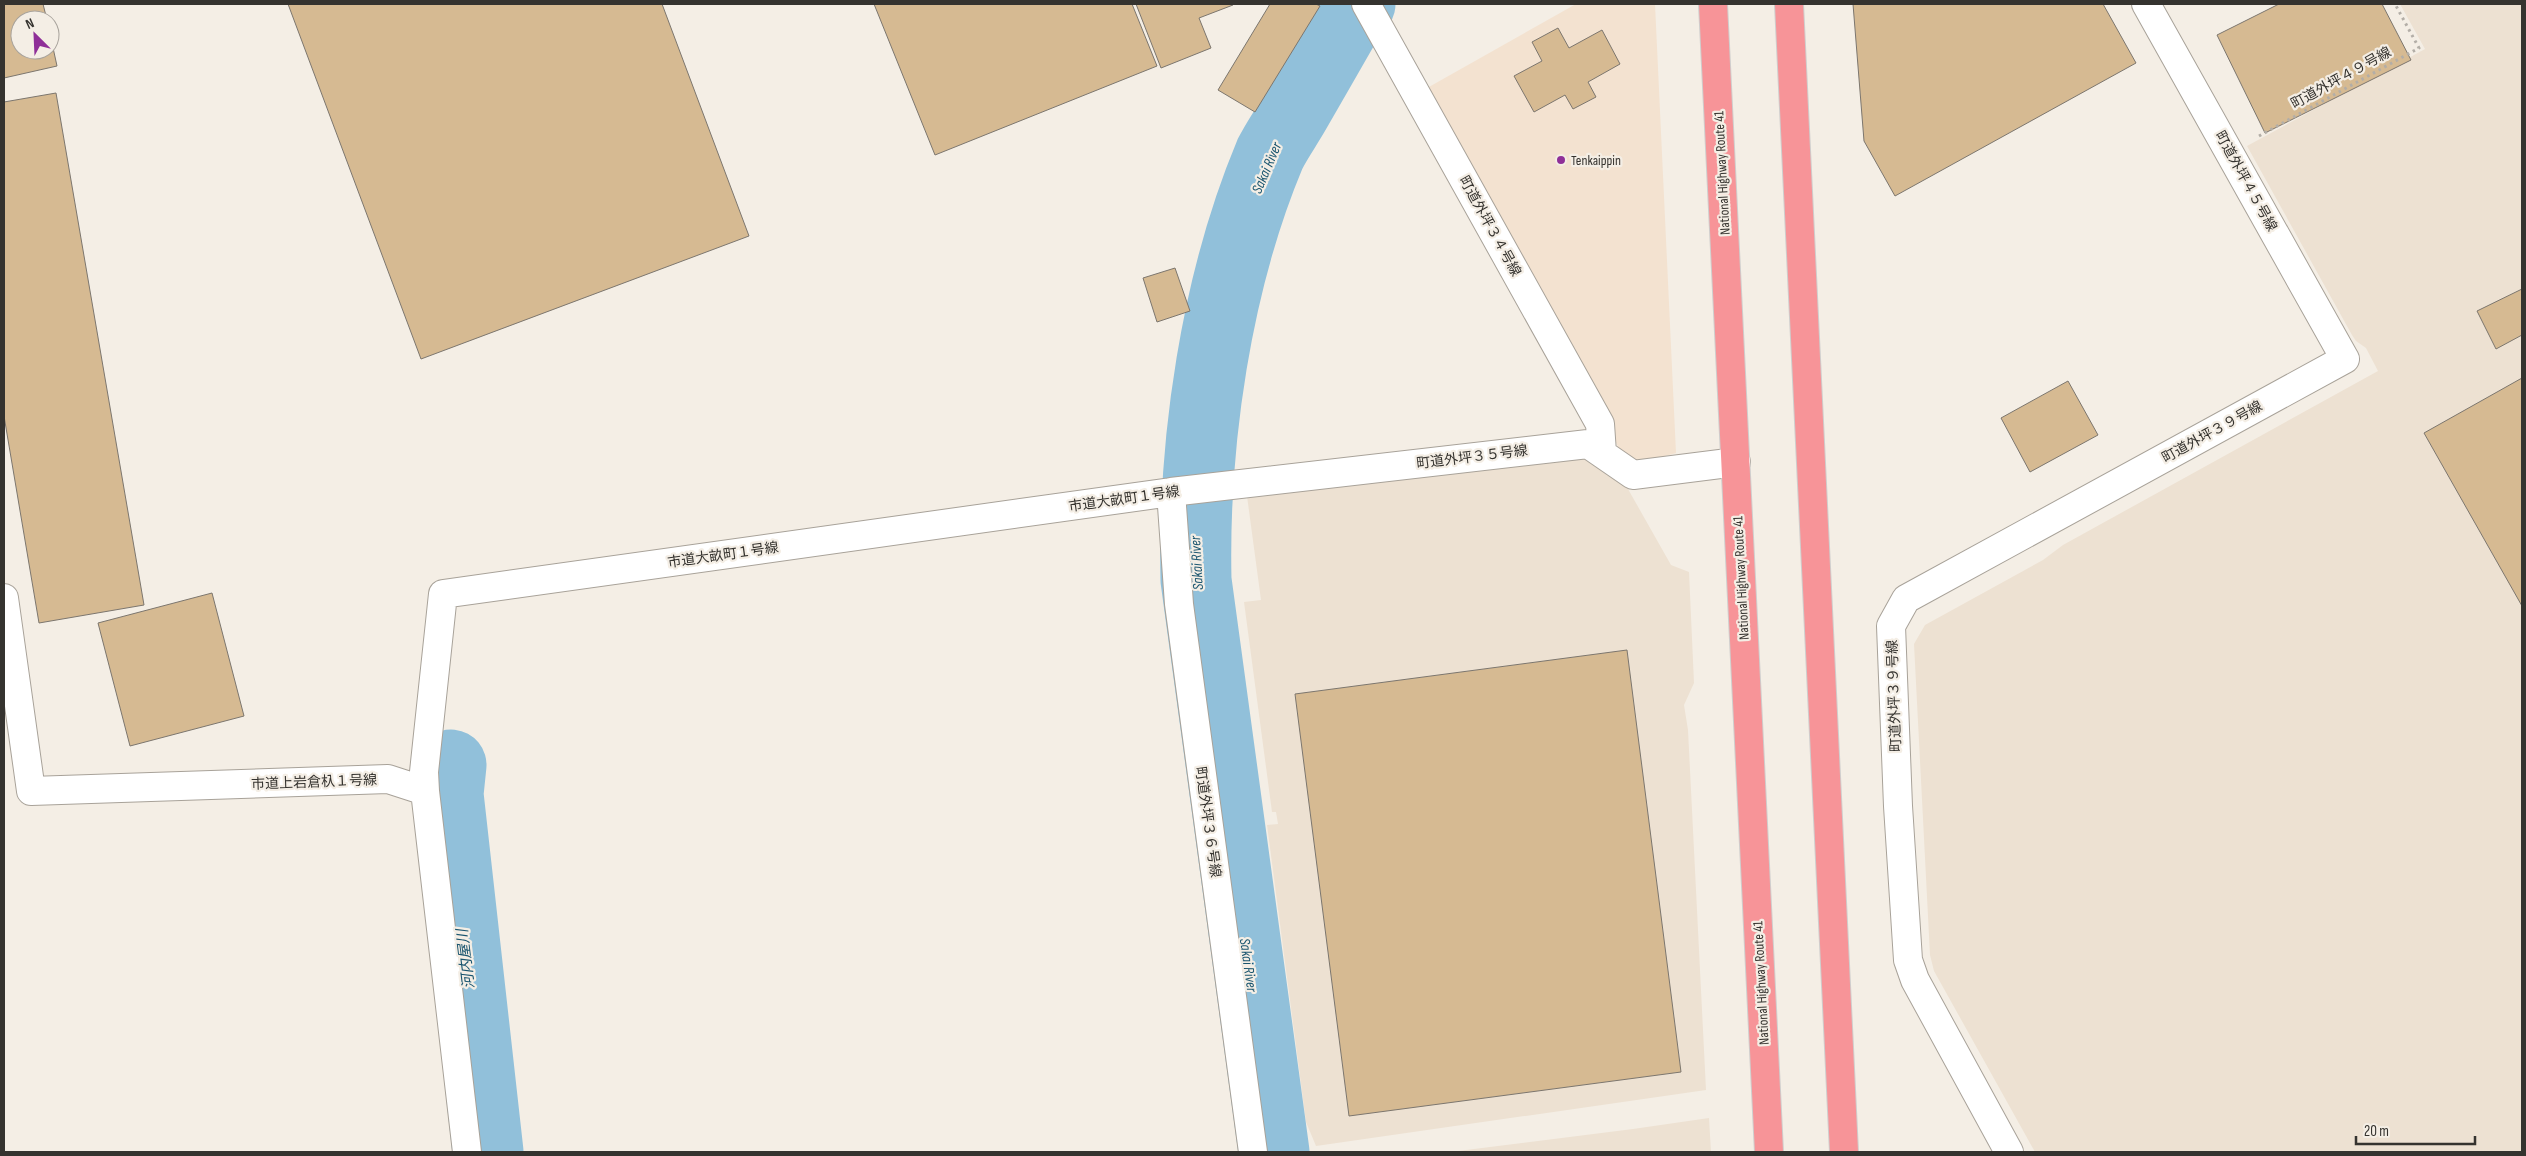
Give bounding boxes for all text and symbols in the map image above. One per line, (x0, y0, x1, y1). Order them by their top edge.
north arrow (10, 10, 60, 60)
text: N (23, 14, 37, 33)
street label: 町道外坪４９号線 (2288, 43, 2394, 113)
street label: National Highway Route 41 (1710, 111, 1734, 235)
street label: 町道外坪４５号線 (2211, 128, 2281, 234)
water label: Sakai River (1248, 139, 1287, 197)
place label: Tenkaippin (1571, 152, 1621, 169)
marker: Tenkaippin (1555, 154, 1567, 166)
street label: 町道外坪３４号線 (1455, 173, 1525, 279)
street label: 町道外坪３９号線 (2159, 397, 2265, 467)
street label: 町道外坪３５号線 (1415, 442, 1529, 472)
street label: 市道大畝町１号線 (1067, 483, 1181, 515)
street label: National Highway Route 41 (1729, 516, 1753, 640)
water label: Sakai River (1186, 535, 1208, 590)
street label: 市道大畝町１号線 (666, 539, 780, 571)
street label: 町道外坪３９号線 (1884, 640, 1904, 752)
street label: 町道外坪３６号線 (1192, 765, 1224, 879)
street label: 市道上岩倉杁１号線 (251, 771, 377, 793)
street label: National Highway Route 41 (1749, 921, 1773, 1045)
water label: 河内屋川 (453, 926, 479, 990)
water label: Sakai River (1235, 937, 1261, 994)
scale bar (2356, 1114, 2475, 1146)
text: 20 m (2364, 1122, 2389, 1141)

